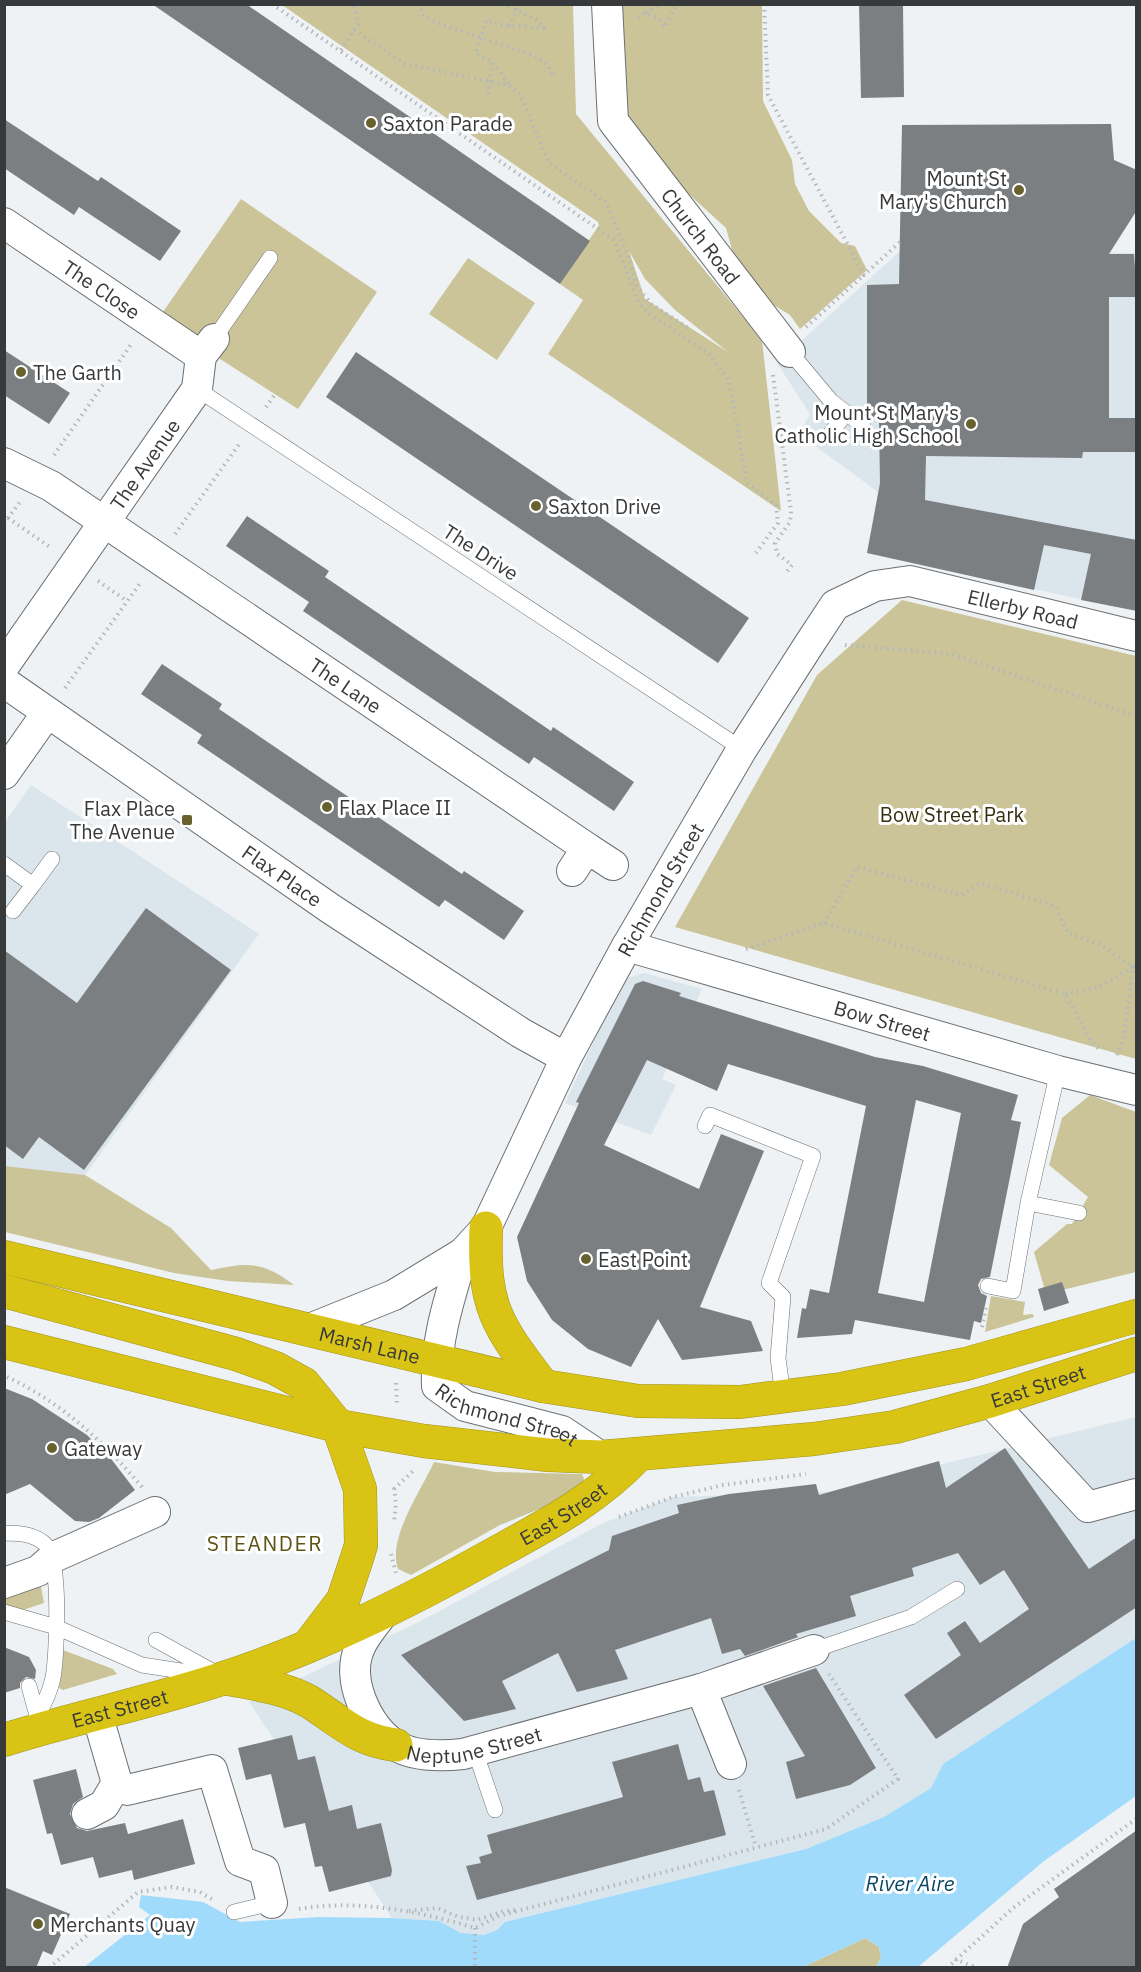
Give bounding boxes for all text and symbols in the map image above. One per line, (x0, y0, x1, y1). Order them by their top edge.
place label: Saxton Parade (383, 110, 513, 137)
marker: Saxton Parade (364, 116, 378, 130)
place label: Mount St Mary's Church (879, 165, 1007, 215)
street label: Church Road (656, 182, 747, 290)
marker: Mount St Mary's Church (1012, 183, 1026, 197)
street label: The Close (58, 253, 146, 325)
place label: The Garth (33, 359, 122, 386)
marker: The Garth (14, 365, 28, 379)
place label: Mount St Mary's Catholic High School (774, 399, 959, 449)
street label: The Avenue (103, 413, 186, 515)
marker: Mount St Mary's Catholic High School (964, 417, 978, 431)
place label: Saxton Drive (548, 493, 661, 520)
marker: Saxton Drive (529, 499, 543, 513)
street label: The Drive (438, 518, 524, 586)
street label: Ellerby Road (965, 582, 1081, 635)
street label: The Lane (304, 651, 387, 719)
place label: Flax Place II (339, 794, 451, 821)
place label: Flax Place The Avenue (70, 795, 175, 845)
marker: Flax Place II (320, 800, 334, 814)
park label: Bow Street Park (880, 801, 1025, 828)
marker: Flax Place The Avenue (180, 813, 194, 827)
street label: Richmond Street (610, 818, 710, 961)
street label: Flax Place (237, 838, 328, 912)
street label: Bow Street (831, 993, 934, 1047)
place label: East Point (598, 1246, 688, 1273)
marker: East Point (579, 1252, 593, 1266)
street label: Marsh Lane (316, 1319, 423, 1370)
street label: East Street (987, 1358, 1089, 1414)
street label: Richmond Street (430, 1376, 584, 1452)
place label: Gateway (64, 1435, 142, 1462)
marker: Gateway (45, 1441, 59, 1455)
street label: East Street (514, 1476, 612, 1551)
district label: STEANDER (207, 1529, 323, 1557)
street label: East Street (68, 1682, 171, 1734)
street label: Neptune Street (404, 1720, 544, 1769)
water label: River Aire (866, 1869, 955, 1897)
place label: Merchants Quay (50, 1911, 195, 1938)
marker: Merchants Quay (31, 1917, 45, 1931)

